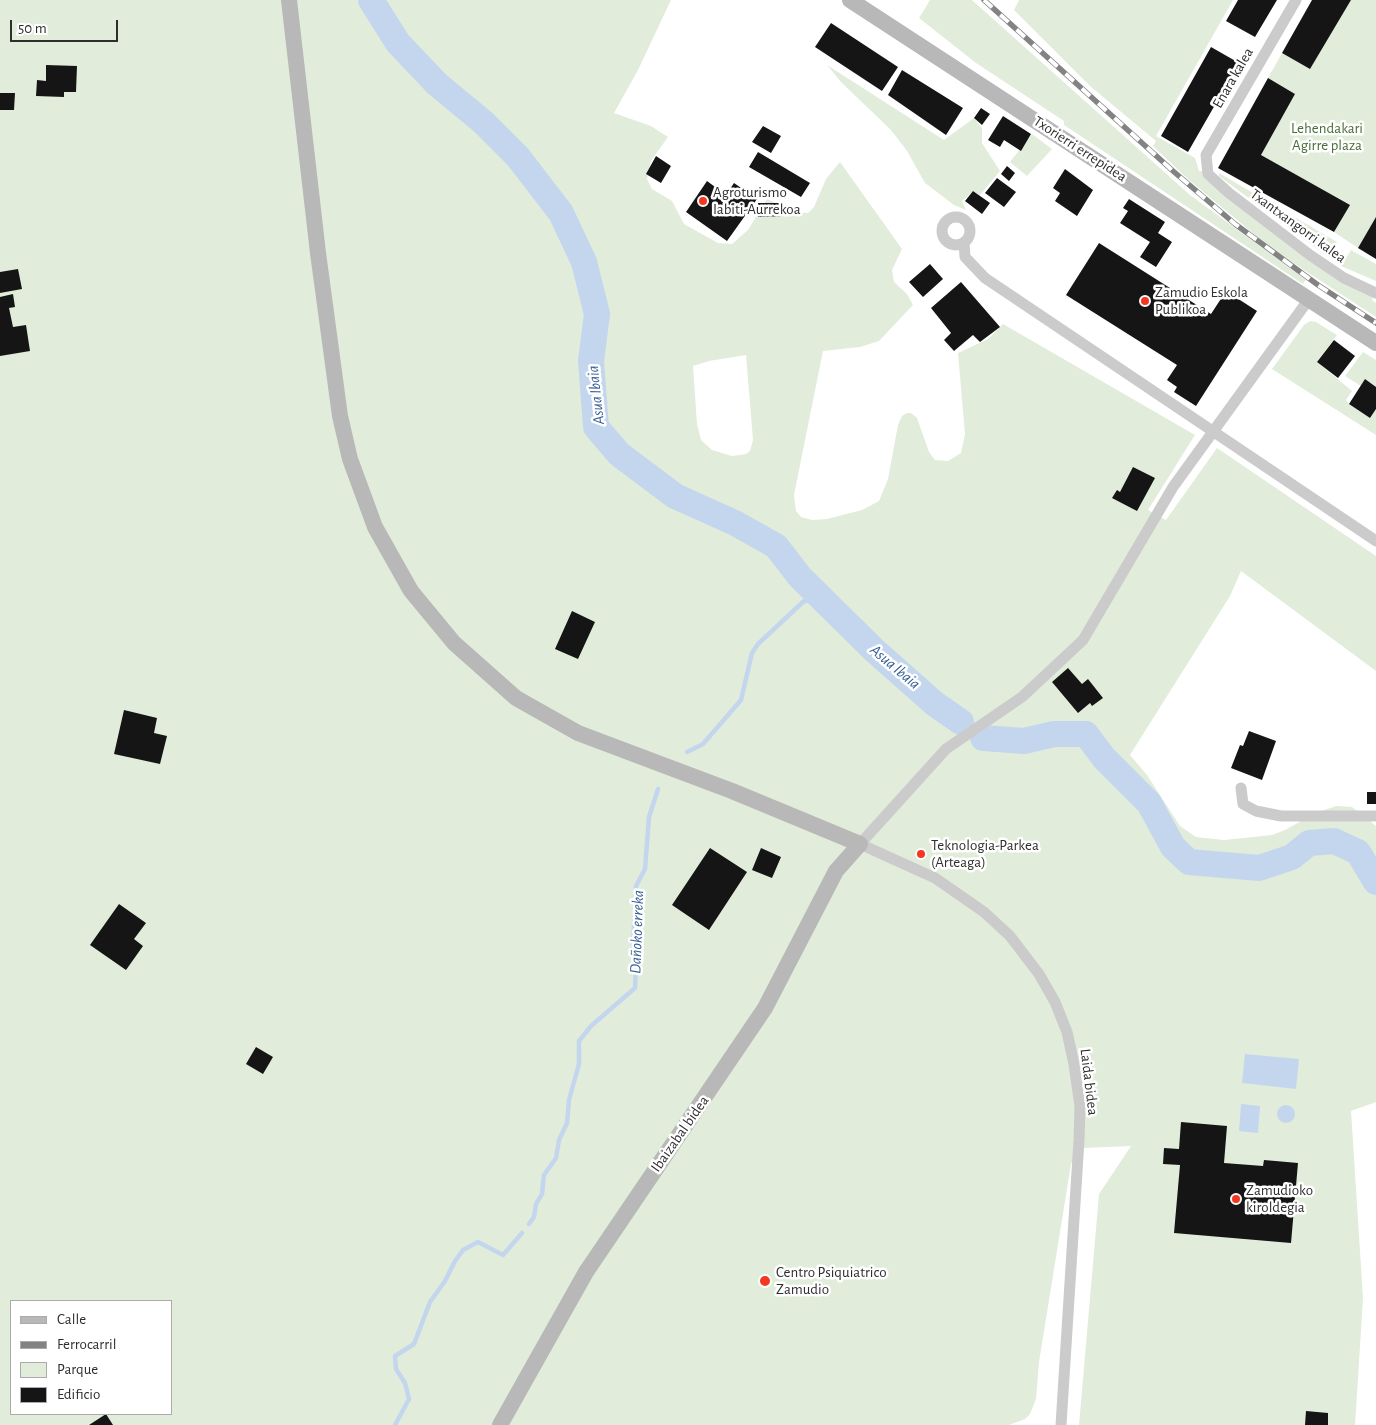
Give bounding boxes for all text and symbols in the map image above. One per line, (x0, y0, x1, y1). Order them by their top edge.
scale bar (12, 10, 120, 42)
text: 50 m (18, 21, 47, 36)
street label: Enara kalea (1209, 45, 1257, 111)
street label: Txorierri errepidea (1030, 112, 1130, 186)
park label: Lehendakari Agirre plaza (1291, 119, 1363, 154)
place label: Agroturismo Iabiti-Aurrekoa (713, 183, 801, 218)
street label: Txantxangorri kalea (1246, 185, 1350, 267)
marker: Agroturismo Iabiti-Aurrekoa (697, 195, 709, 207)
place label: Zamudio Eskola Publikoa (1155, 283, 1248, 318)
marker: Zamudio Eskola Publikoa (1139, 295, 1151, 307)
water label: Asua Ibaia (583, 364, 609, 426)
water label: Asua Ibaia (866, 641, 924, 693)
place label: Teknologia-Parkea (Arteaga) (931, 836, 1039, 871)
marker: Teknologia-Parkea (Arteaga) (915, 848, 927, 860)
water label: Dañoko erreka (626, 890, 648, 974)
street label: Laida bidea (1076, 1048, 1102, 1116)
street label: Ibaizabal bidea (647, 1092, 713, 1176)
place label: Zamudioko kiroldegia (1246, 1181, 1313, 1216)
marker: Zamudioko kiroldegia (1230, 1193, 1242, 1205)
place label: Centro Psiquiatrico Zamudio (776, 1263, 887, 1298)
marker: Centro Psiquiatrico Zamudio (758, 1274, 772, 1288)
legend (10, 1300, 172, 1415)
text: Calle (57, 1312, 86, 1327)
text: Ferrocarril (57, 1337, 116, 1352)
text: Parque (57, 1362, 98, 1377)
text: Edificio (57, 1387, 100, 1402)

